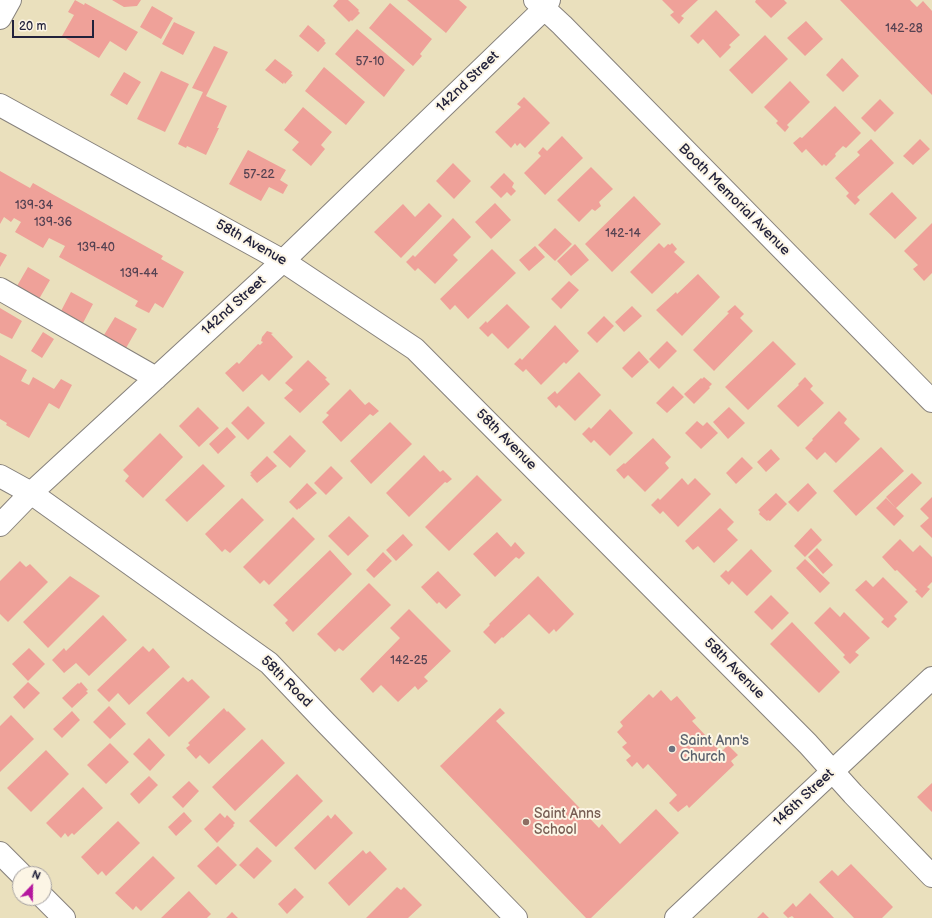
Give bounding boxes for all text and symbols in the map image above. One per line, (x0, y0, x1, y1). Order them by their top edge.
scale bar (14, 12, 96, 38)
text: 20 m (19, 19, 46, 34)
house number: 142-28 (885, 22, 923, 36)
street label: 142nd Street (433, 48, 503, 116)
house number: 57-10 (356, 55, 384, 69)
street label: Booth Memorial Avenue (675, 141, 793, 259)
house number: 57-22 (243, 168, 275, 182)
house number: 139-34 (15, 199, 53, 213)
house number: 139-36 (34, 216, 72, 230)
street label: 58th Avenue (212, 217, 290, 269)
house number: 142-14 (605, 227, 641, 241)
house number: 139-40 (77, 241, 115, 255)
house number: 139-44 (120, 267, 158, 281)
street label: 142nd Street (199, 273, 269, 339)
street label: 58th Avenue (472, 406, 540, 474)
street label: 58th Avenue (700, 635, 768, 703)
street label: 58th Road (257, 653, 315, 711)
house number: 142-25 (390, 654, 428, 668)
place label: Saint Ann's Church (680, 733, 749, 766)
marker: Saint Ann's Church (667, 744, 677, 754)
street label: 146th Street (770, 766, 838, 830)
place label: Saint Anns School (534, 806, 601, 838)
marker: Saint Anns School (521, 817, 531, 827)
north arrow (12, 866, 52, 906)
text: N (30, 868, 43, 883)

